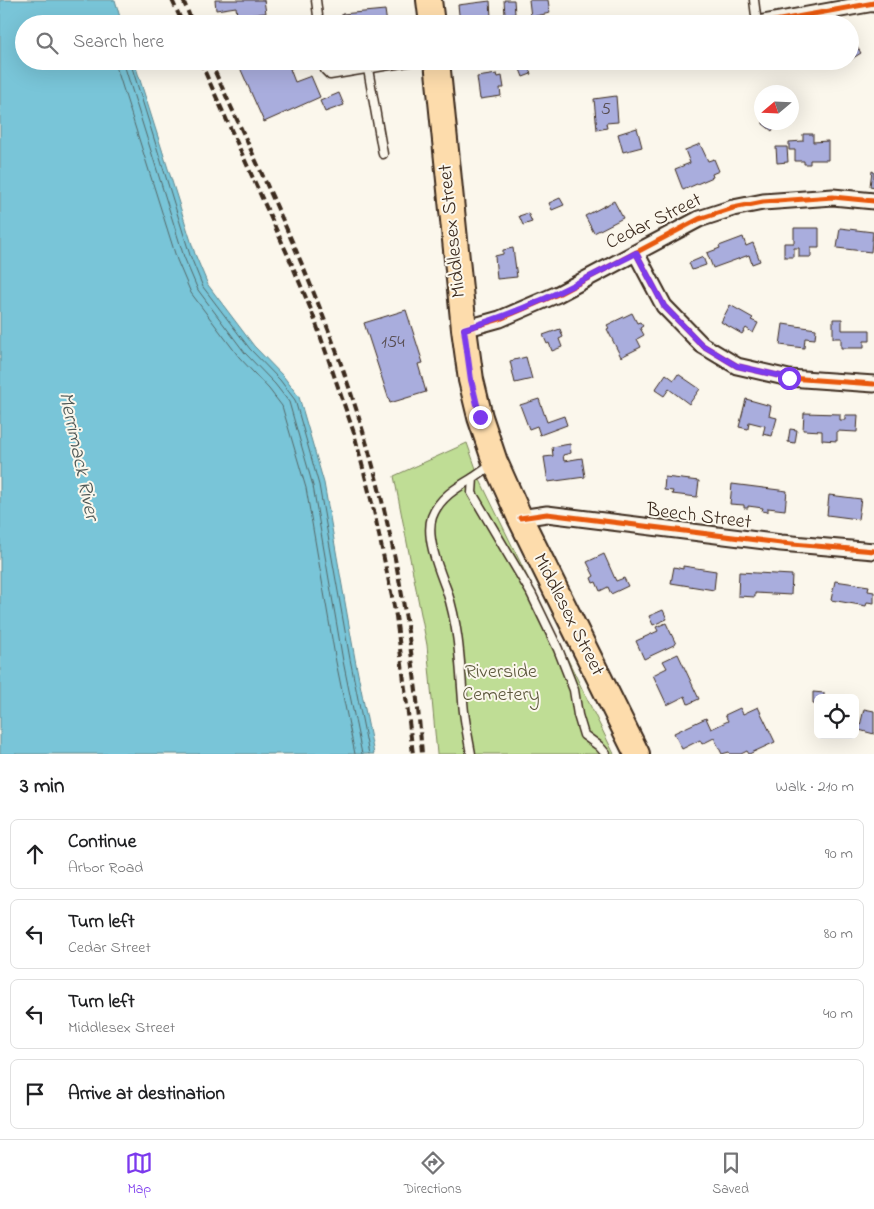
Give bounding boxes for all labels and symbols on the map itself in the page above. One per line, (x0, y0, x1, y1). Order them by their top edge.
north arrow (754, 85, 799, 130)
house number: 5 (601, 97, 611, 123)
street label: Middlesex Street (432, 163, 474, 299)
street label: Cedar Street (601, 186, 707, 258)
house number: 154 (381, 330, 405, 356)
route start (778, 367, 801, 390)
water label: Merrimack River (50, 389, 107, 525)
route end (469, 406, 492, 429)
street label: Beech Street (644, 496, 753, 538)
street label: Middlesex Street (525, 549, 611, 682)
park label: Riverside Cemetery (462, 658, 540, 710)

